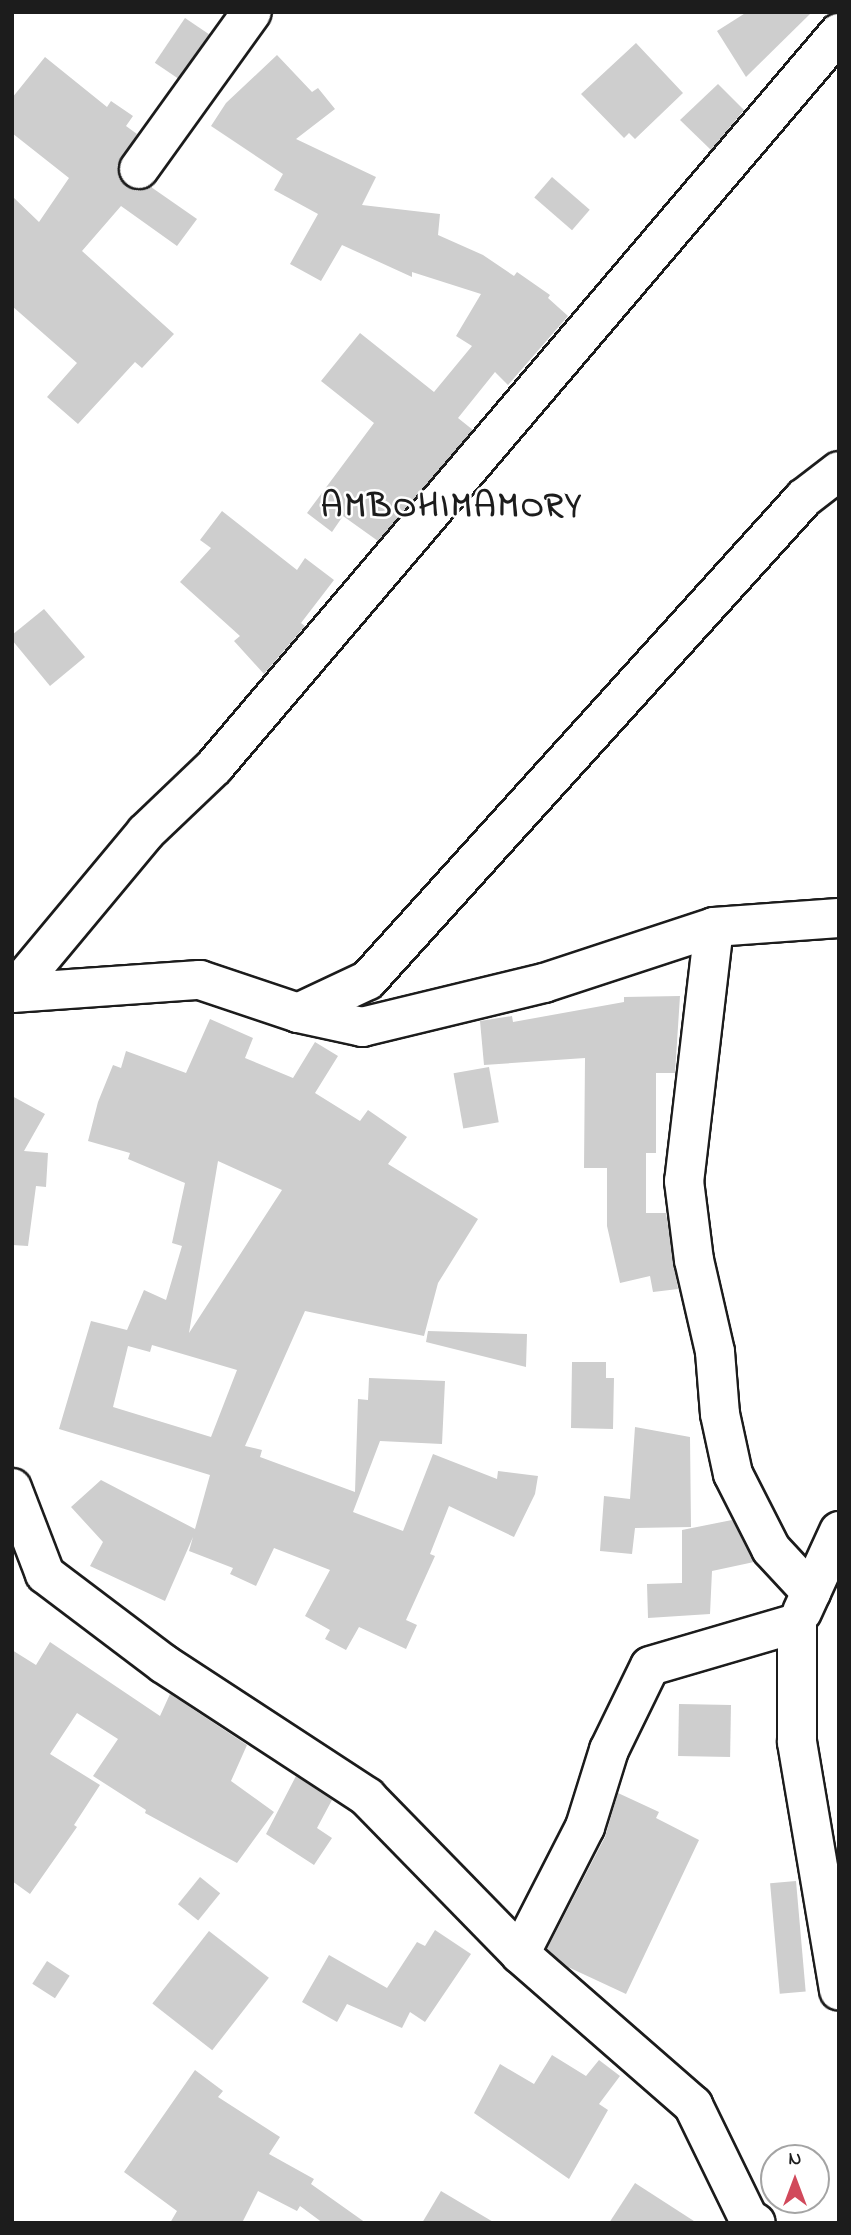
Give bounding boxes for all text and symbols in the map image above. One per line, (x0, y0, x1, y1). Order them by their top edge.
district label: AMBOHIMAMORY (322, 487, 582, 529)
north arrow (760, 2144, 830, 2214)
text: N (789, 2146, 801, 2173)

